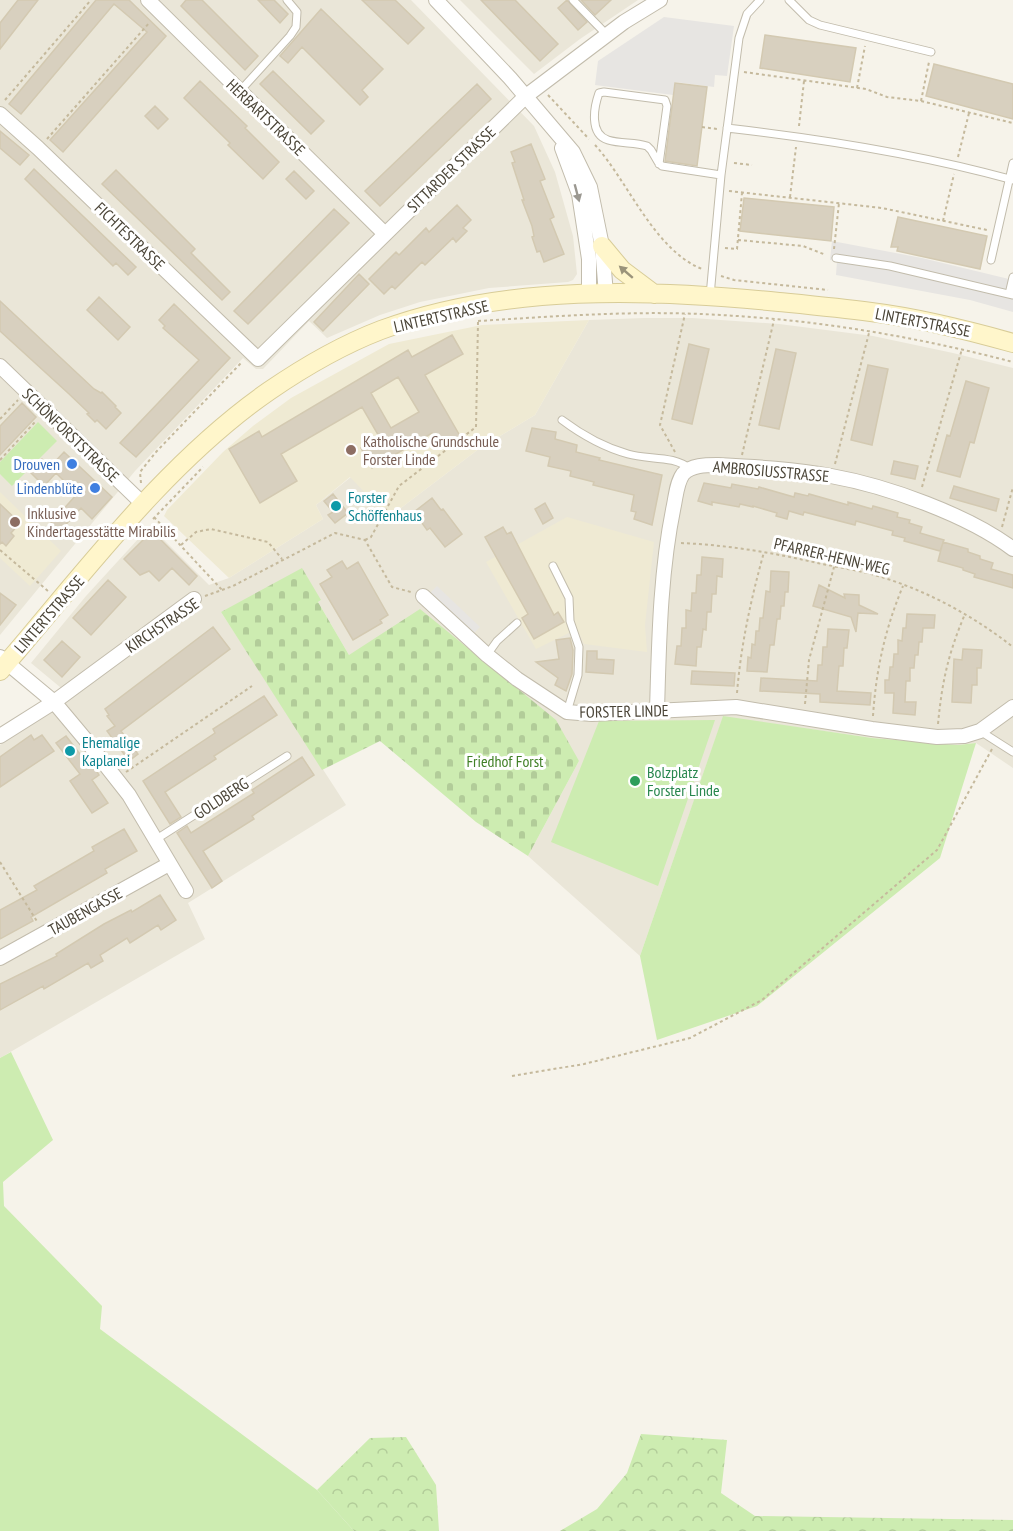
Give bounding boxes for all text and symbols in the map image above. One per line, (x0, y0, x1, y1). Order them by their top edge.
street label: HERBARTSTRASSE (222, 74, 310, 160)
street label: SITTARDER STRASSE (403, 122, 500, 216)
one-way arrow (573, 183, 583, 202)
street label: FICHTESTRASSE (91, 198, 169, 274)
one-way arrow (619, 266, 634, 279)
street label: LINTERTSTRASSE (392, 295, 490, 337)
street label: LINTERTSTRASSE (874, 303, 972, 341)
street label: SCHÖNFORSTSTRASSE (18, 384, 124, 486)
place label: Katholische Grundschule Forster Linde (363, 431, 499, 469)
marker: Katholische Grundschule Forster Linde (344, 443, 358, 457)
place label: Drouven (14, 454, 60, 474)
street label: AMBROSIUSSTRASSE (712, 456, 830, 486)
marker: Drouven (65, 457, 79, 471)
place label: Lindenblüte (17, 478, 83, 498)
marker: Lindenblüte (88, 481, 102, 495)
place label: Forster Schöffenhaus (348, 487, 422, 525)
marker: Forster Schöffenhaus (329, 499, 343, 513)
place label: Inklusive Kindertagesstätte Mirabilis (27, 503, 176, 541)
marker: Inklusive Kindertagesstätte Mirabilis (8, 515, 22, 529)
street label: PFARRER-HENN-WEG (772, 533, 892, 579)
street label: LINTERTSTRASSE (10, 571, 88, 657)
street label: KIRCHSTRASSE (122, 593, 203, 657)
street label: FORSTER LINDE (579, 700, 669, 722)
place label: Ehemalige Kaplanei (82, 732, 140, 770)
marker: Ehemalige Kaplanei (63, 744, 77, 758)
park label: Friedhof Forst (466, 751, 544, 771)
place label: Bolzplatz Forster Linde (647, 762, 720, 800)
street label: GOLDBERG (190, 773, 252, 823)
marker: Bolzplatz Forster Linde (628, 774, 642, 788)
street label: TAUBENGASSE (45, 883, 125, 939)

